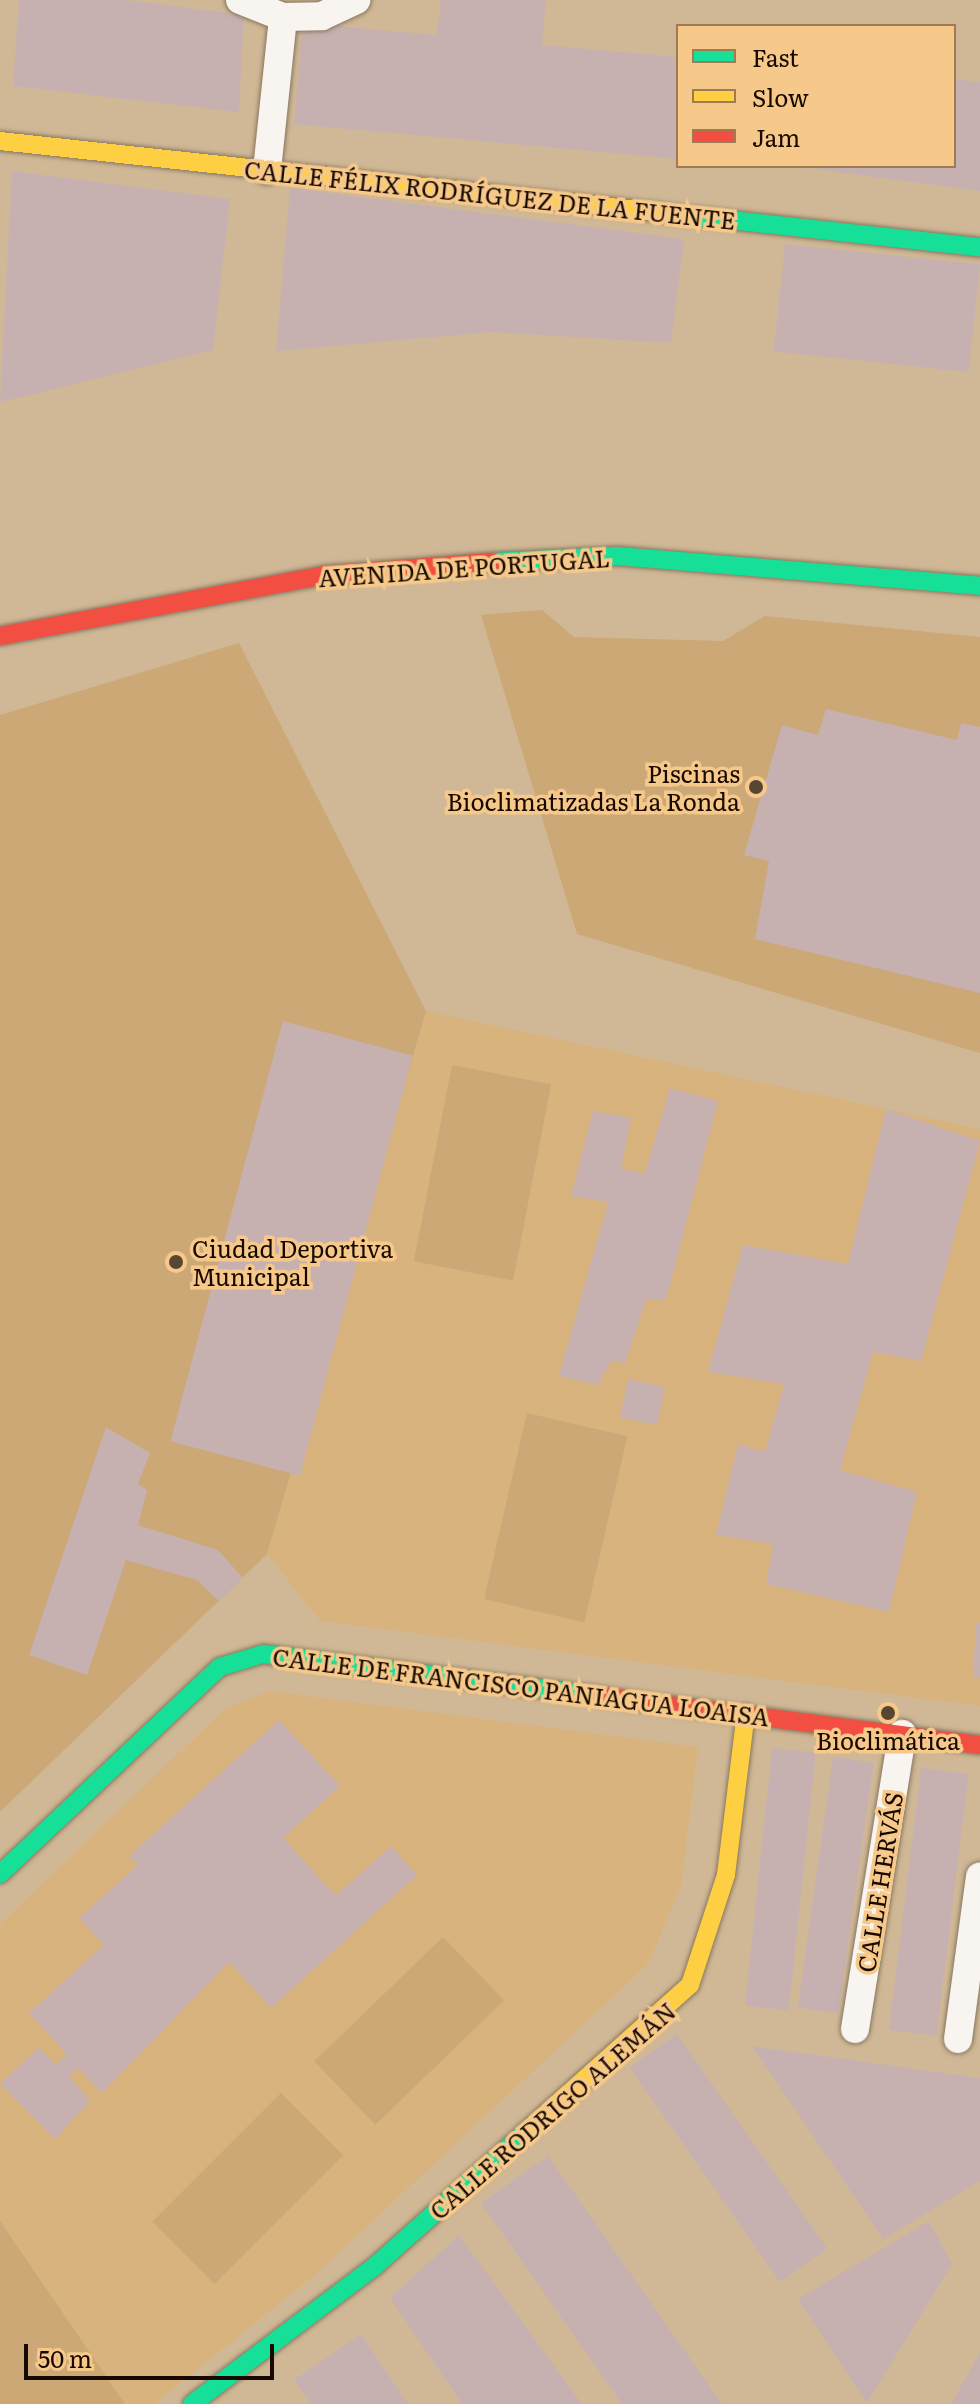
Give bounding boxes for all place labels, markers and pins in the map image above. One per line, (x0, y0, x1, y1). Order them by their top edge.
place label: Piscinas Bioclimatizadas La Ronda (447, 759, 740, 815)
marker: Piscinas Bioclimatizadas La Ronda (747, 778, 765, 796)
place label: Ciudad Deportiva Municipal (192, 1234, 393, 1290)
marker: Ciudad Deportiva Municipal (167, 1253, 185, 1271)
marker: Bioclimática (879, 1704, 897, 1722)
place label: Bioclimática (816, 1726, 960, 1754)

